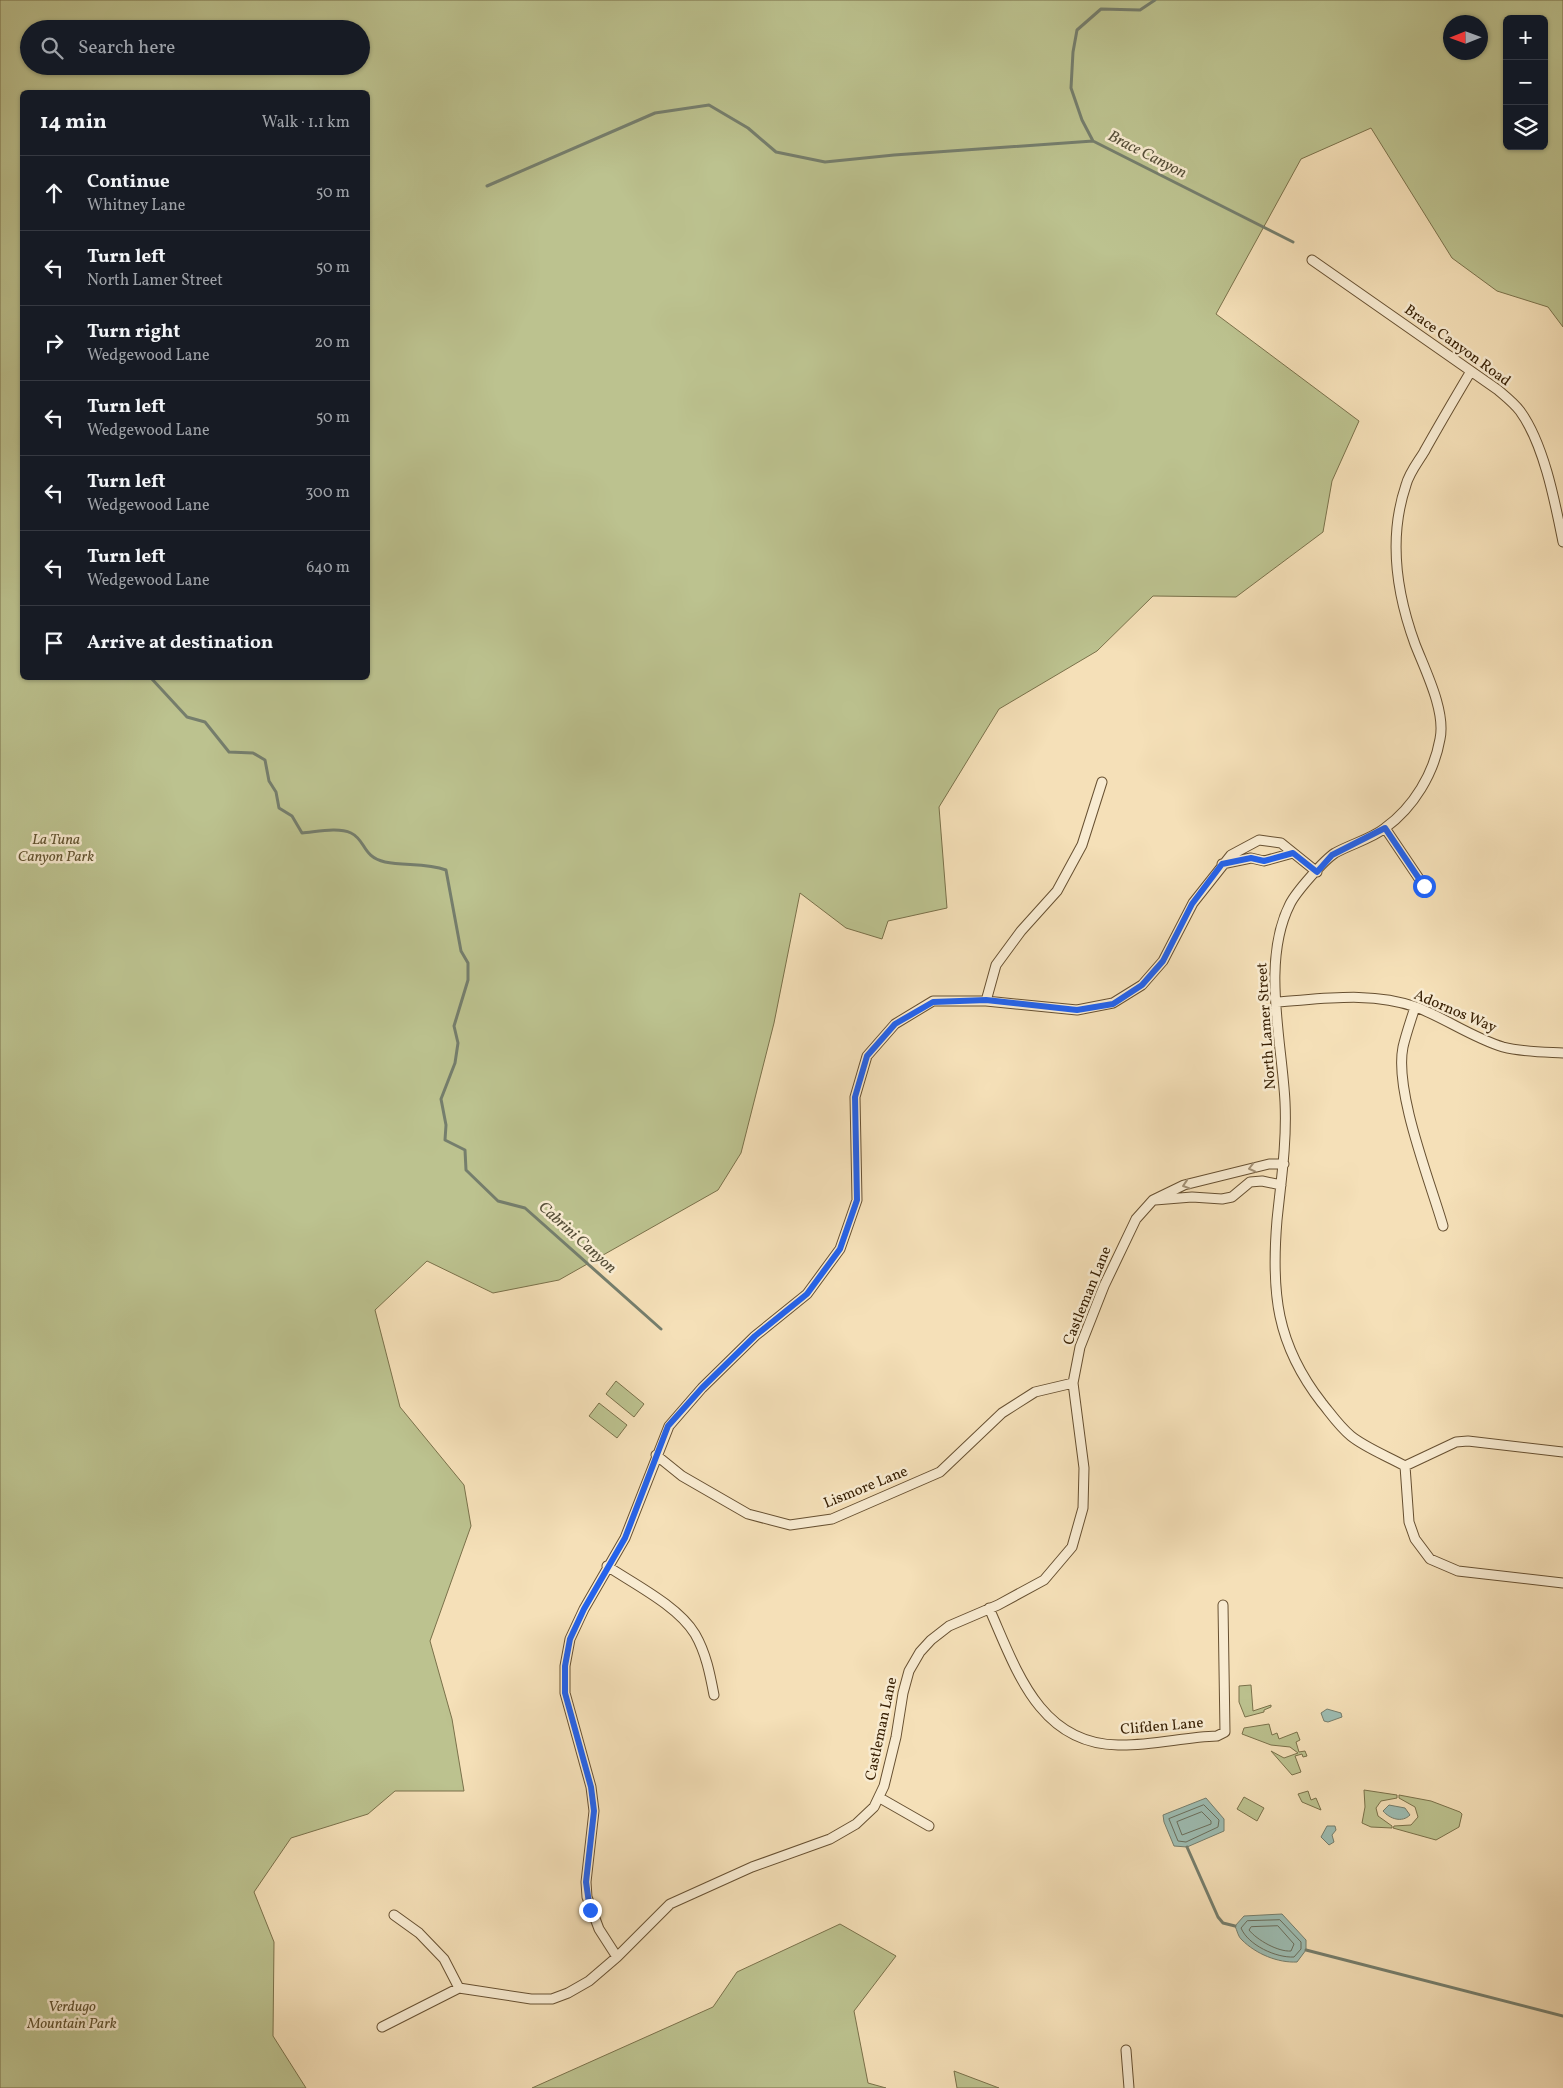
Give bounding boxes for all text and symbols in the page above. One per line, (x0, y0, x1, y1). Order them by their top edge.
north arrow (1443, 15, 1488, 60)
map controls (1503, 15, 1548, 150)
button: + (1503, 15, 1548, 60)
search box (20, 20, 370, 75)
icon: search (38, 34, 66, 62)
text: Search here (78, 35, 175, 61)
button: − (1503, 60, 1548, 105)
button: layers (1503, 105, 1548, 150)
text: 14 min (40, 108, 107, 137)
text: Walk · 1.1 km (262, 112, 350, 134)
water label: Brace Canyon (1104, 126, 1190, 184)
text: Continue (87, 169, 170, 195)
icon: ahead (40, 179, 68, 207)
text: 50 m (316, 182, 350, 204)
text: Whitney Lane (87, 195, 185, 217)
text: Turn left (87, 244, 166, 270)
icon: left (40, 254, 68, 282)
text: 50 m (316, 257, 350, 279)
text: North Lamer Street (87, 270, 223, 292)
street label: Brace Canyon Road (1399, 300, 1515, 392)
text: Turn right (87, 319, 180, 345)
icon: right (40, 329, 68, 357)
text: 20 m (315, 332, 350, 354)
text: Wedgewood Lane (87, 345, 210, 367)
text: Turn left (87, 394, 166, 420)
icon: left (40, 404, 68, 432)
text: 50 m (316, 407, 350, 429)
text: Wedgewood Lane (87, 420, 210, 442)
text: Turn left (87, 469, 166, 495)
icon: left (40, 479, 68, 507)
text: 300 m (305, 482, 350, 504)
text: Wedgewood Lane (87, 495, 210, 517)
text: Turn left (87, 544, 166, 570)
icon: left (40, 554, 68, 582)
text: 640 m (306, 557, 350, 579)
text: Wedgewood Lane (87, 570, 210, 592)
icon: arrive (40, 629, 68, 657)
text: Arrive at destination (87, 630, 273, 656)
park label: La Tuna Canyon Park (18, 830, 94, 868)
route start (1413, 875, 1436, 898)
street label: North Lamer Street (1252, 962, 1282, 1090)
street label: Adornos Way (1410, 985, 1500, 1039)
one-way arrow (1248, 1162, 1257, 1173)
one-way arrow (1182, 1180, 1190, 1190)
water label: Cabrini Canyon (533, 1197, 621, 1279)
street label: Castleman Lane (1059, 1243, 1117, 1349)
street label: Lismore Lane (821, 1462, 911, 1514)
street label: Castleman Lane (861, 1675, 903, 1783)
street label: Clifden Lane (1120, 1713, 1204, 1741)
route end (579, 1899, 602, 1922)
park label: Verdugo Mountain Park (26, 1997, 117, 2035)

